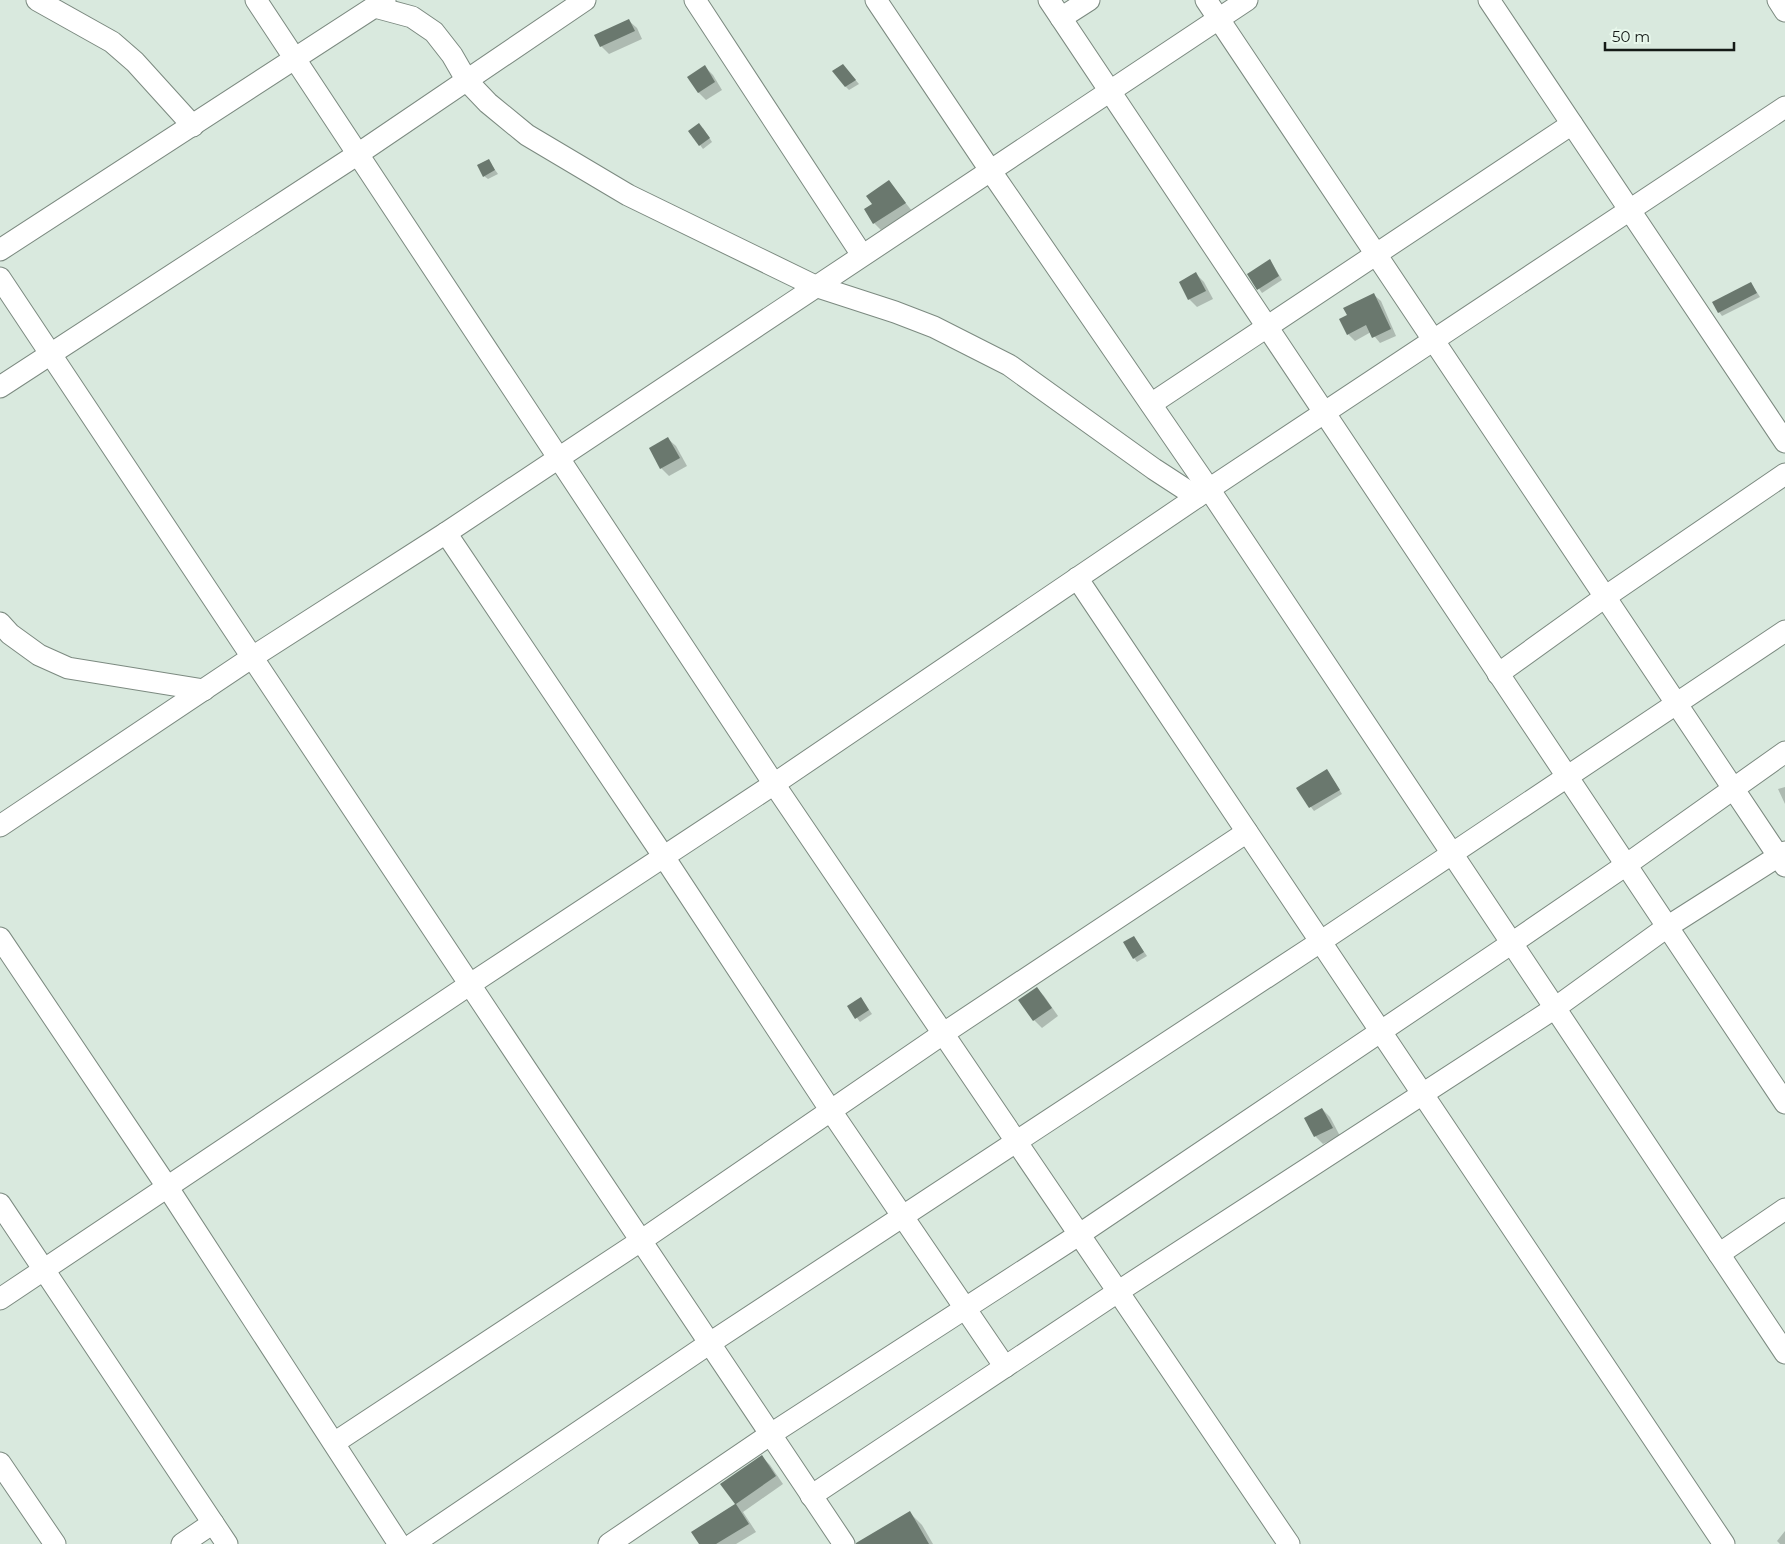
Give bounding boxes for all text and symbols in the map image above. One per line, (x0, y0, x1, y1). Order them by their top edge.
scale bar (1605, 20, 1734, 52)
text: 50 m (1612, 27, 1650, 46)

